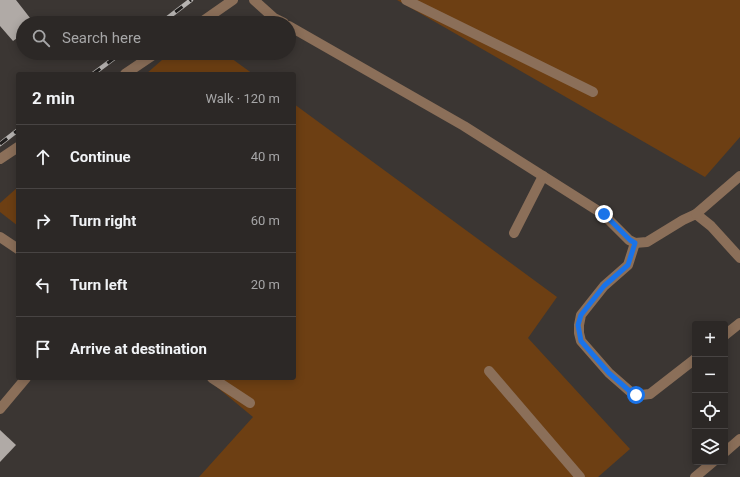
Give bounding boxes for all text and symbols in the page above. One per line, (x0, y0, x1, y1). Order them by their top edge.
search box (16, 16, 296, 60)
icon: search (30, 27, 52, 49)
text: Search here (62, 29, 141, 47)
text: 2 min (32, 88, 75, 108)
text: Walk · 120 m (205, 91, 280, 106)
icon: ahead (32, 146, 54, 168)
text: Continue (70, 148, 131, 166)
text: 40 m (251, 149, 280, 164)
route end (595, 205, 613, 223)
icon: right (32, 210, 54, 232)
text: Turn right (70, 212, 136, 230)
text: 60 m (251, 213, 280, 228)
icon: left (32, 274, 54, 296)
text: Turn left (70, 276, 127, 294)
text: 20 m (251, 277, 280, 292)
map controls (692, 321, 728, 465)
button: + (692, 321, 728, 357)
icon: arrive (32, 338, 54, 360)
text: Arrive at destination (70, 340, 207, 358)
button: − (692, 357, 728, 393)
route start (627, 386, 645, 404)
button: locate (692, 393, 728, 429)
button: layers (692, 429, 728, 465)

